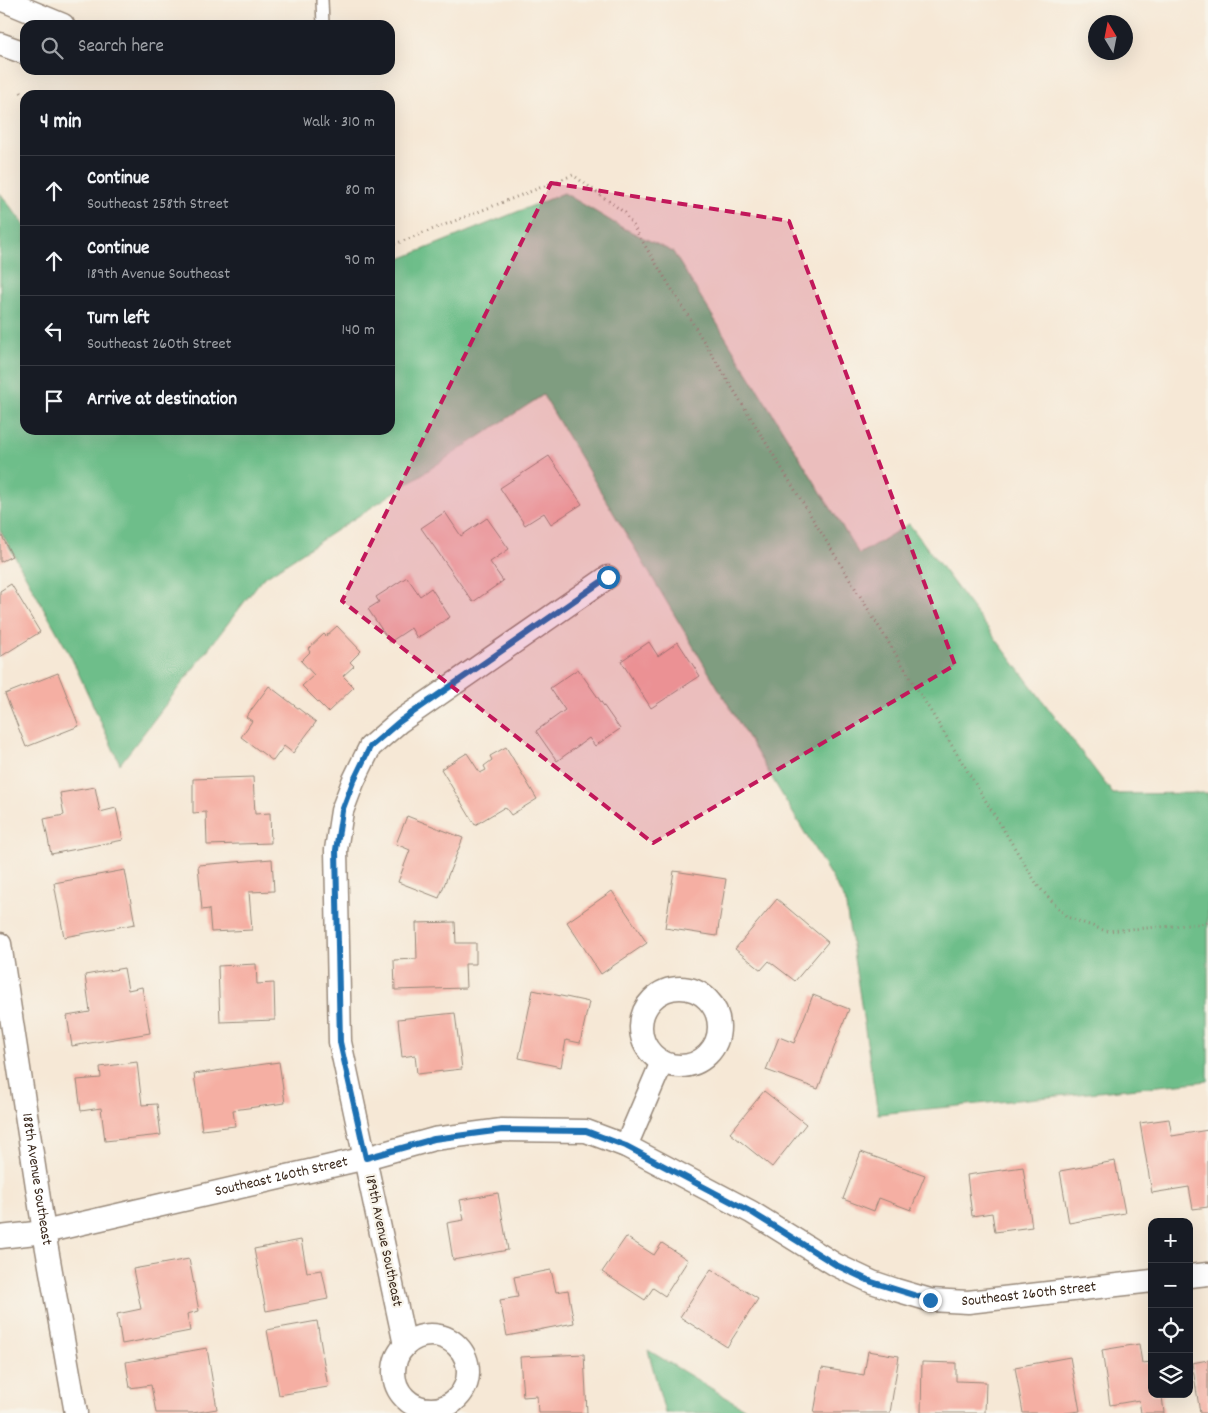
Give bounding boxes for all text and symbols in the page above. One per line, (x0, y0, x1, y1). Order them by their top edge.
north arrow (1088, 15, 1133, 60)
search box (20, 20, 395, 75)
icon: search (38, 34, 66, 62)
text: Search here (78, 34, 164, 61)
text: 4 min (40, 108, 82, 138)
text: Walk · 310 m (303, 111, 375, 134)
text: Continue (87, 166, 149, 193)
icon: ahead (40, 177, 68, 205)
text: 80 m (345, 179, 375, 202)
text: Southeast 258th Street (87, 193, 229, 216)
text: Continue (87, 236, 149, 263)
icon: ahead (40, 247, 68, 275)
text: 90 m (344, 249, 375, 272)
text: 189th Avenue Southeast (87, 263, 230, 286)
text: Turn left (87, 306, 150, 333)
icon: left (40, 317, 68, 345)
text: 140 m (341, 319, 375, 342)
text: Southeast 260th Street (87, 333, 231, 356)
icon: arrive (40, 387, 68, 415)
text: Arrive at destination (87, 387, 237, 414)
route start (597, 566, 620, 589)
street label: 188th Avenue Southeast (15, 1112, 57, 1248)
street label: Southeast 260th Street (213, 1151, 351, 1203)
street label: 189th Avenue Southeast (358, 1173, 408, 1309)
map controls (1148, 1218, 1193, 1398)
button: + (1148, 1218, 1193, 1263)
button: − (1148, 1263, 1193, 1308)
street label: Southeast 260th Street (961, 1276, 1098, 1313)
route end (919, 1289, 942, 1312)
button: locate (1148, 1308, 1193, 1353)
button: layers (1148, 1353, 1193, 1398)

